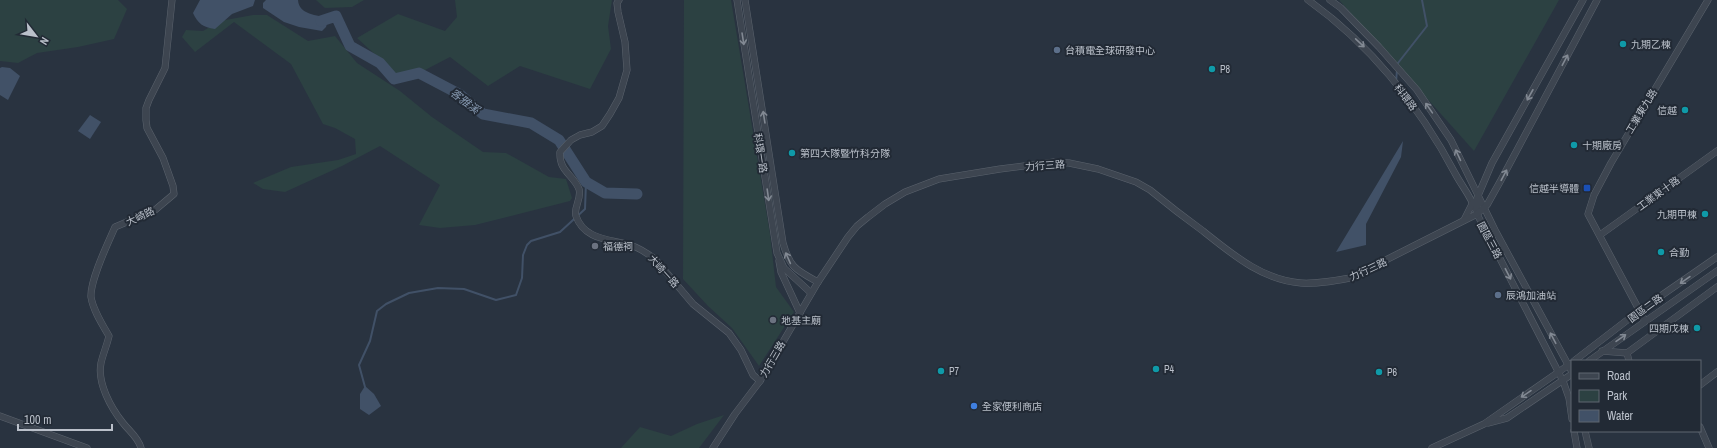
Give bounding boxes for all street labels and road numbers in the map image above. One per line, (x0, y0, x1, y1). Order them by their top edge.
street label: 科環路 (1391, 81, 1420, 113)
street label: 工業東九路 (1623, 86, 1660, 136)
street label: 科環一路 (751, 132, 770, 174)
street label: 力行三路 (1025, 158, 1065, 173)
street label: 工業東十路 (1634, 173, 1682, 213)
street label: 大崎路 (124, 204, 157, 229)
street label: 園區三路 (1474, 220, 1505, 261)
street label: 大崎一路 (645, 252, 682, 291)
street label: 力行三路 (1347, 255, 1389, 284)
street label: 園區二路 (1625, 291, 1665, 325)
street label: 力行三路 (757, 339, 788, 380)

